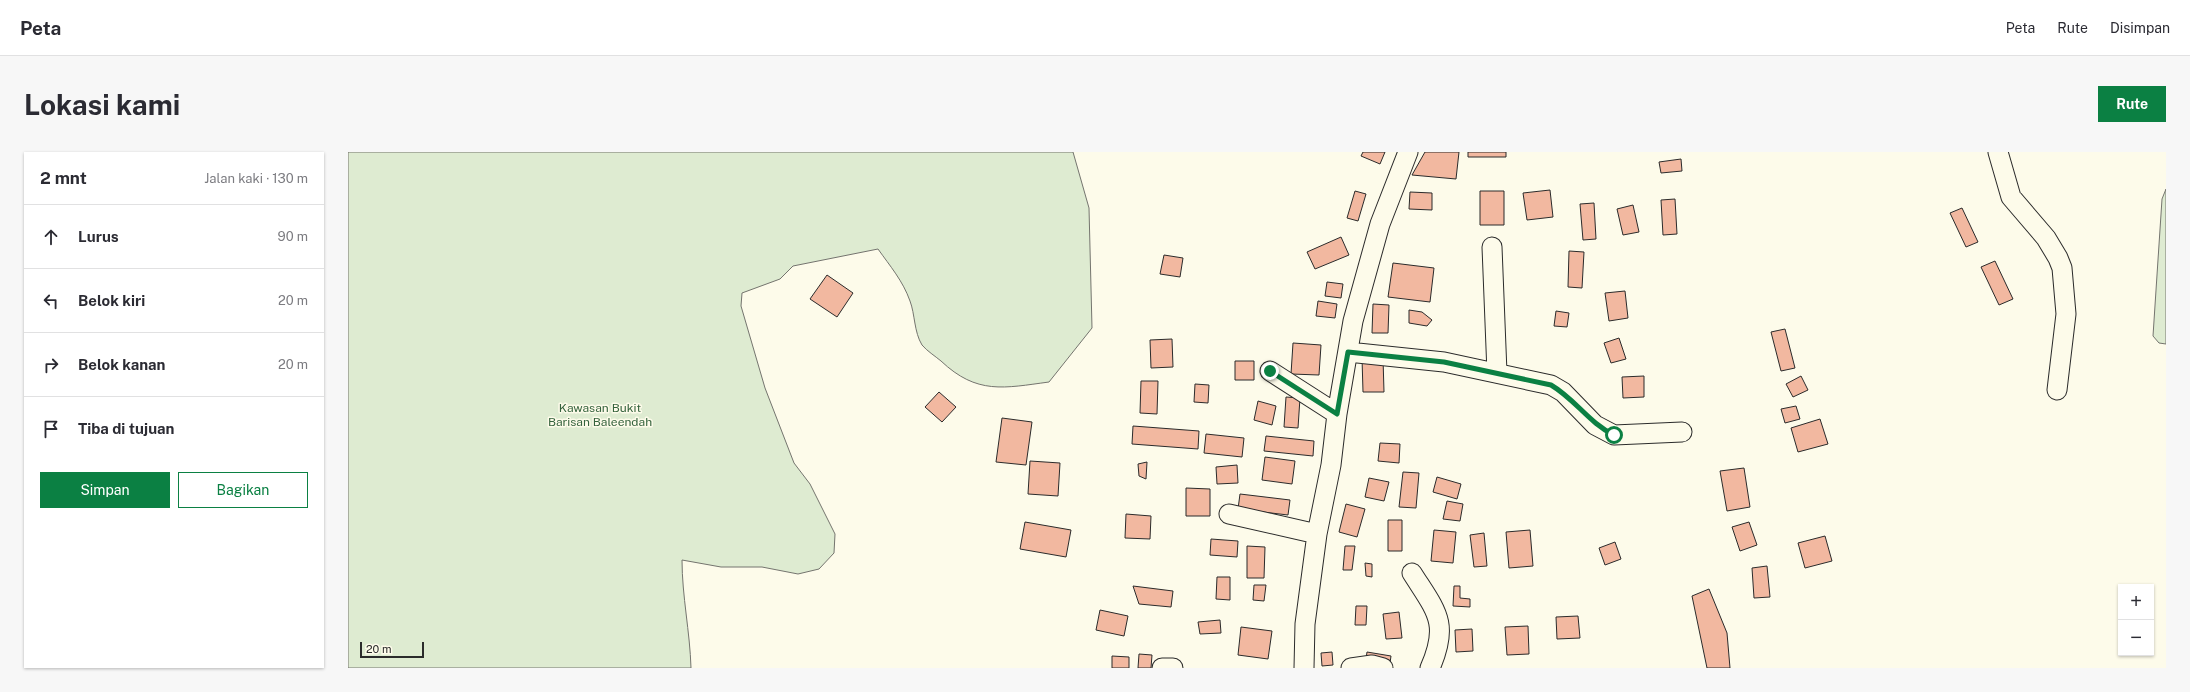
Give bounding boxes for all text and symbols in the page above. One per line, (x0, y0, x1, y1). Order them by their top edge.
text: Peta (20, 17, 61, 39)
text: Peta (2006, 20, 2035, 36)
text: Rute (2057, 20, 2088, 36)
text: Disimpan (2110, 20, 2170, 36)
button: Rute (2098, 86, 2166, 122)
text: Lokasi kami (24, 88, 180, 121)
text: 2 mnt (40, 168, 87, 188)
text: Jalan kaki · 130 m (204, 171, 308, 186)
icon: ahead (40, 226, 62, 248)
text: Lurus (78, 228, 119, 245)
text: 90 m (278, 229, 308, 244)
icon: left (40, 290, 62, 312)
text: Belok kiri (78, 292, 145, 309)
text: 20 m (278, 293, 308, 308)
icon: right (40, 354, 62, 376)
text: Belok kanan (78, 356, 165, 373)
text: 20 m (278, 357, 308, 372)
route end (1261, 362, 1279, 380)
park label: Kawasan Bukit Barisan Baleendah (548, 401, 652, 429)
icon: arrive (40, 418, 62, 440)
text: Tiba di tujuan (78, 420, 174, 437)
route start (1605, 426, 1623, 444)
button: Simpan (40, 472, 170, 508)
button: Bagikan (178, 472, 308, 508)
map controls (2118, 584, 2154, 656)
button: + (2118, 584, 2154, 620)
button: − (2118, 620, 2154, 656)
scale bar (360, 640, 424, 659)
text: 20 m (366, 643, 391, 655)

